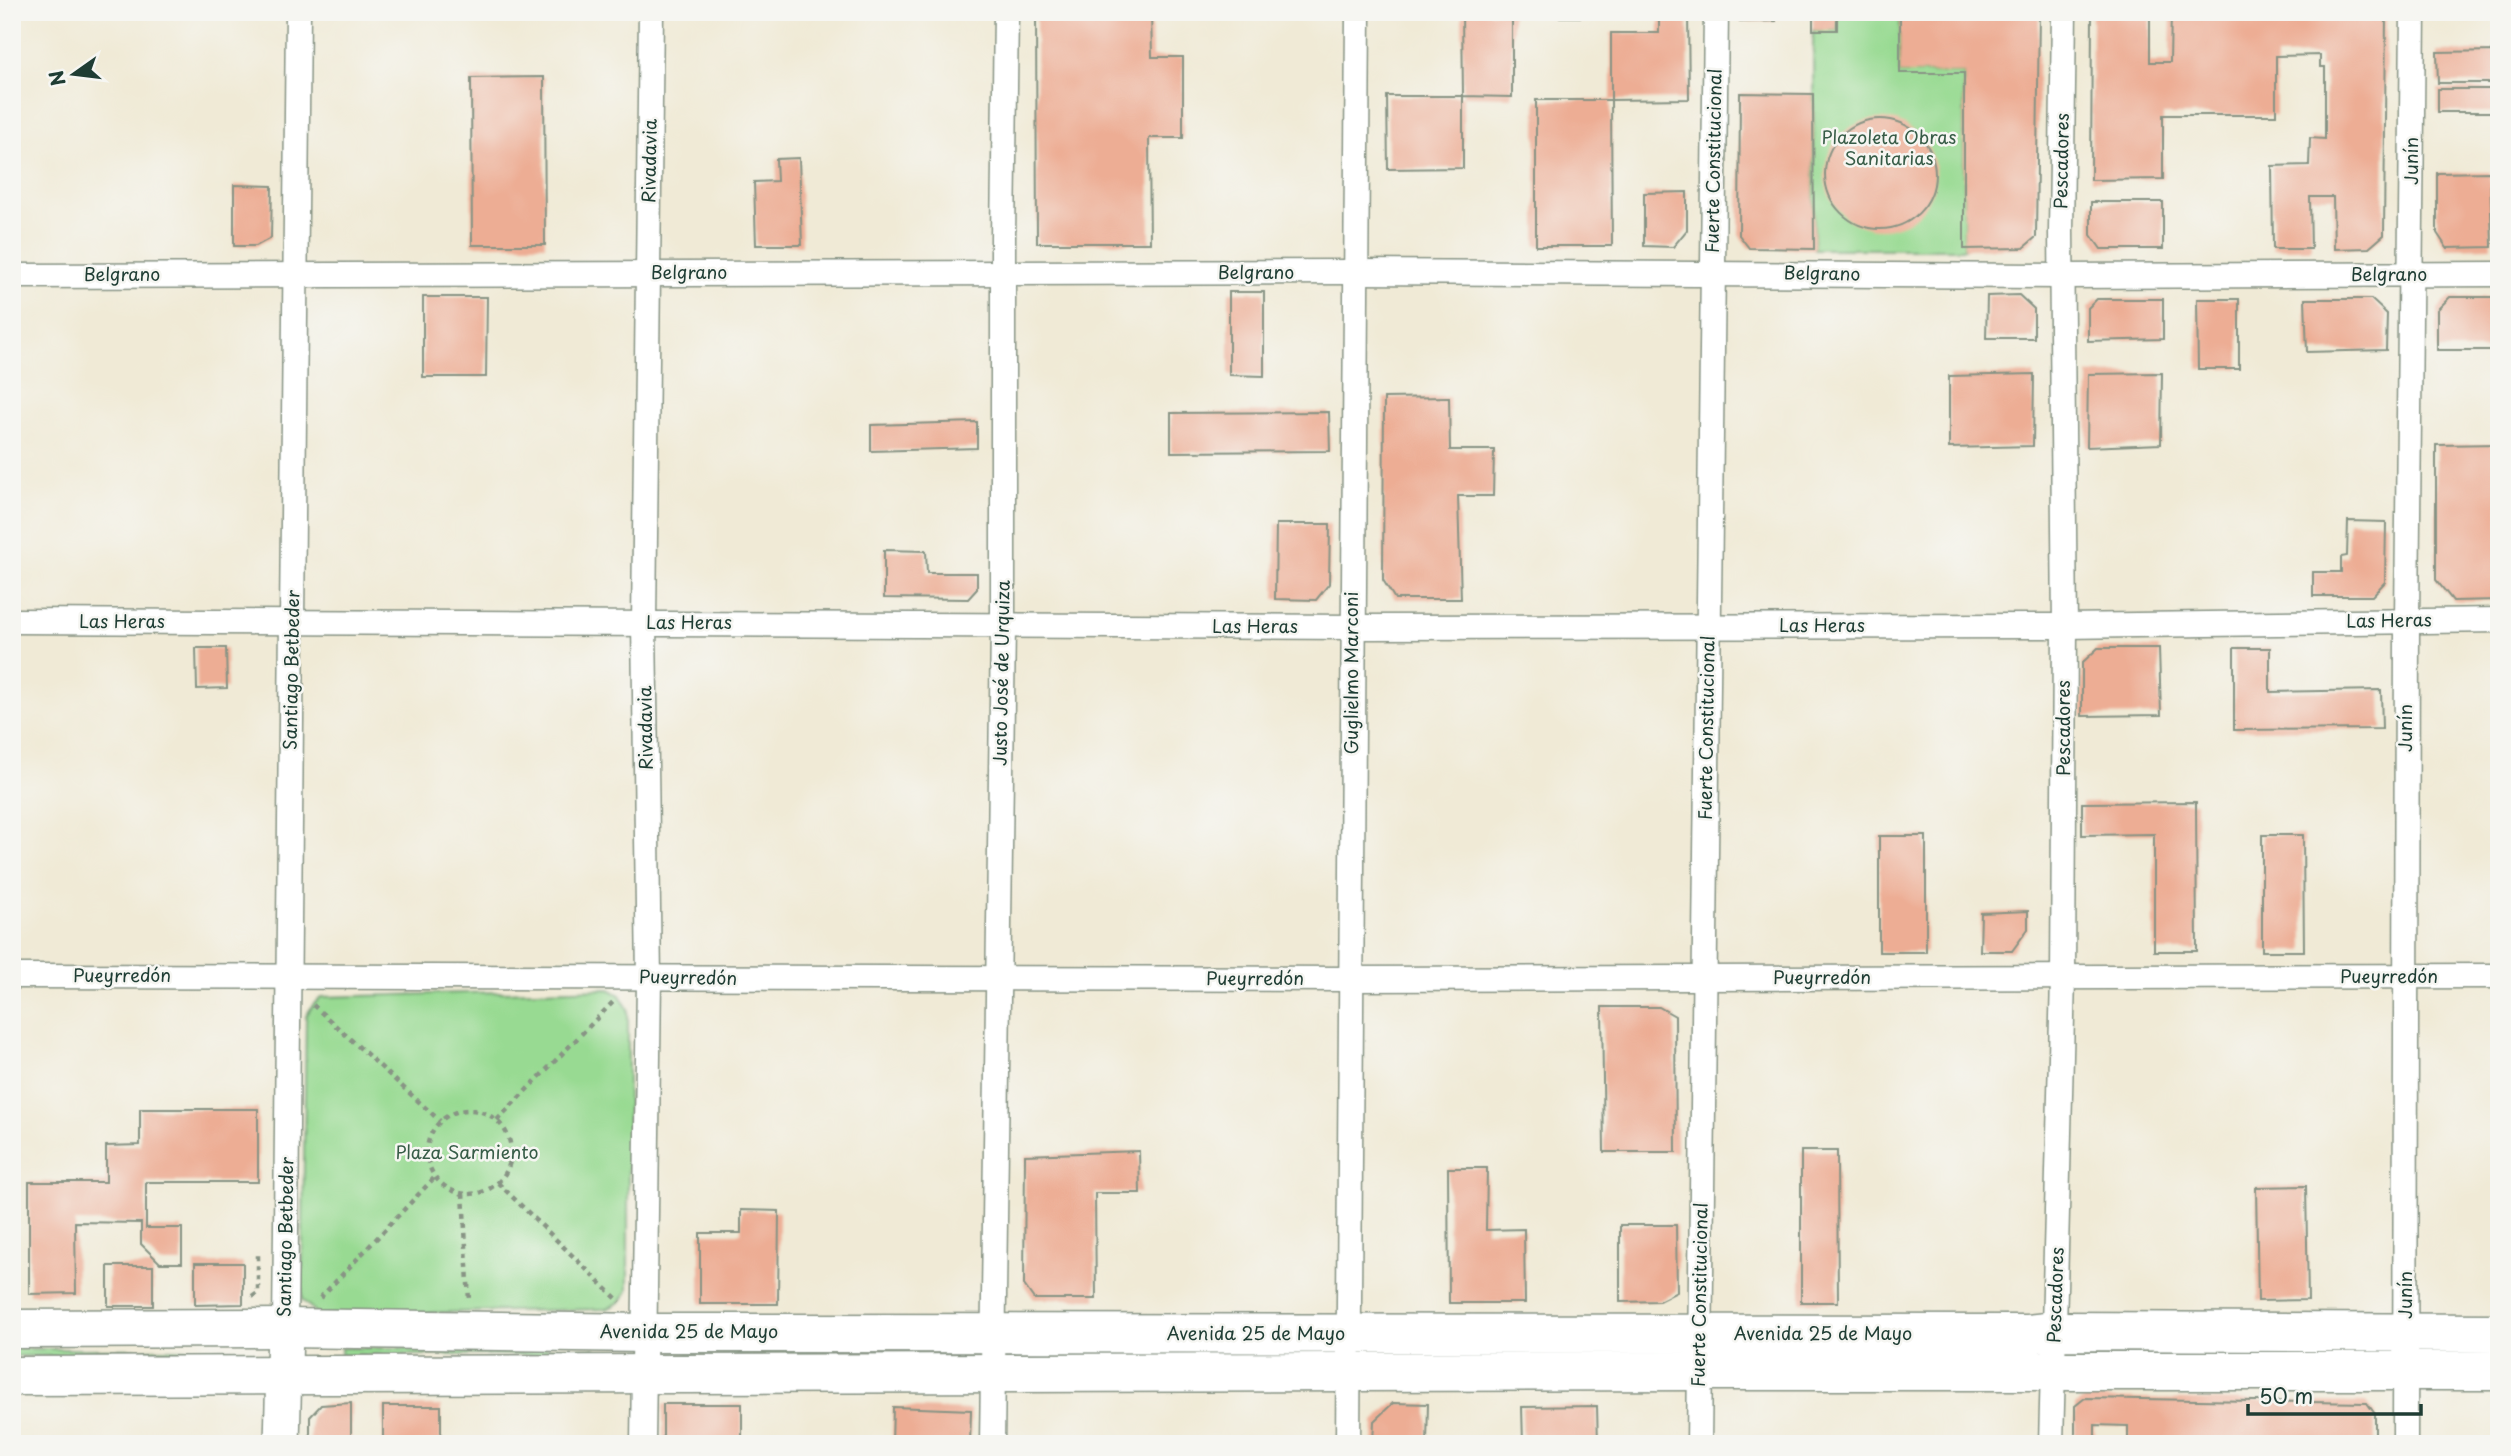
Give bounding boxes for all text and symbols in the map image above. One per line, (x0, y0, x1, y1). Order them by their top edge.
north arrow (38, 38, 108, 108)
text: N (41, 68, 72, 89)
street label: Fuerte Constitucional (1697, 69, 1728, 253)
street label: Pescadores (2046, 113, 2075, 209)
street label: Rivadavia (634, 118, 663, 203)
park label: Plazoleta Obras Sanitarias (1822, 123, 1956, 171)
street label: Junín (2397, 137, 2424, 185)
street label: Belgrano (651, 258, 727, 285)
street label: Belgrano (1218, 258, 1294, 285)
street label: Belgrano (1784, 258, 1861, 287)
street label: Belgrano (84, 260, 160, 287)
street label: Belgrano (2351, 260, 2427, 287)
street label: Justo José de Urquiza (985, 579, 1016, 766)
street label: Santiago Betbeder (276, 589, 305, 750)
street label: Guglielmo Marconi (1337, 591, 1364, 755)
street label: Las Heras (2346, 605, 2432, 634)
street label: Las Heras (79, 607, 165, 634)
street label: Las Heras (646, 608, 732, 635)
street label: Las Heras (1779, 611, 1865, 638)
street label: Las Heras (1212, 612, 1298, 639)
street label: Fuerte Constitucional (1690, 636, 1721, 820)
street label: Pescadores (2049, 680, 2076, 776)
street label: Rivadavia (630, 685, 659, 770)
street label: Junín (2391, 704, 2418, 752)
street label: Pueyrredón (73, 961, 171, 988)
street label: Pueyrredón (639, 962, 737, 991)
street label: Pueyrredón (2340, 962, 2438, 989)
street label: Pueyrredón (1773, 963, 1871, 990)
street label: Pueyrredón (1206, 964, 1304, 991)
park label: Plaza Sarmiento (395, 1138, 539, 1165)
street label: Santiago Betbeder (270, 1156, 299, 1317)
street label: Fuerte Constitucional (1683, 1203, 1714, 1387)
street label: Pescadores (2039, 1246, 2070, 1343)
street label: Junín (2391, 1271, 2418, 1319)
street label: Avenida 25 de Mayo (600, 1317, 778, 1344)
street label: Avenida 25 de Mayo (1167, 1319, 1345, 1346)
street label: Avenida 25 de Mayo (1734, 1319, 1912, 1346)
scale bar (2248, 1372, 2422, 1416)
text: 50 m (2259, 1379, 2313, 1411)

